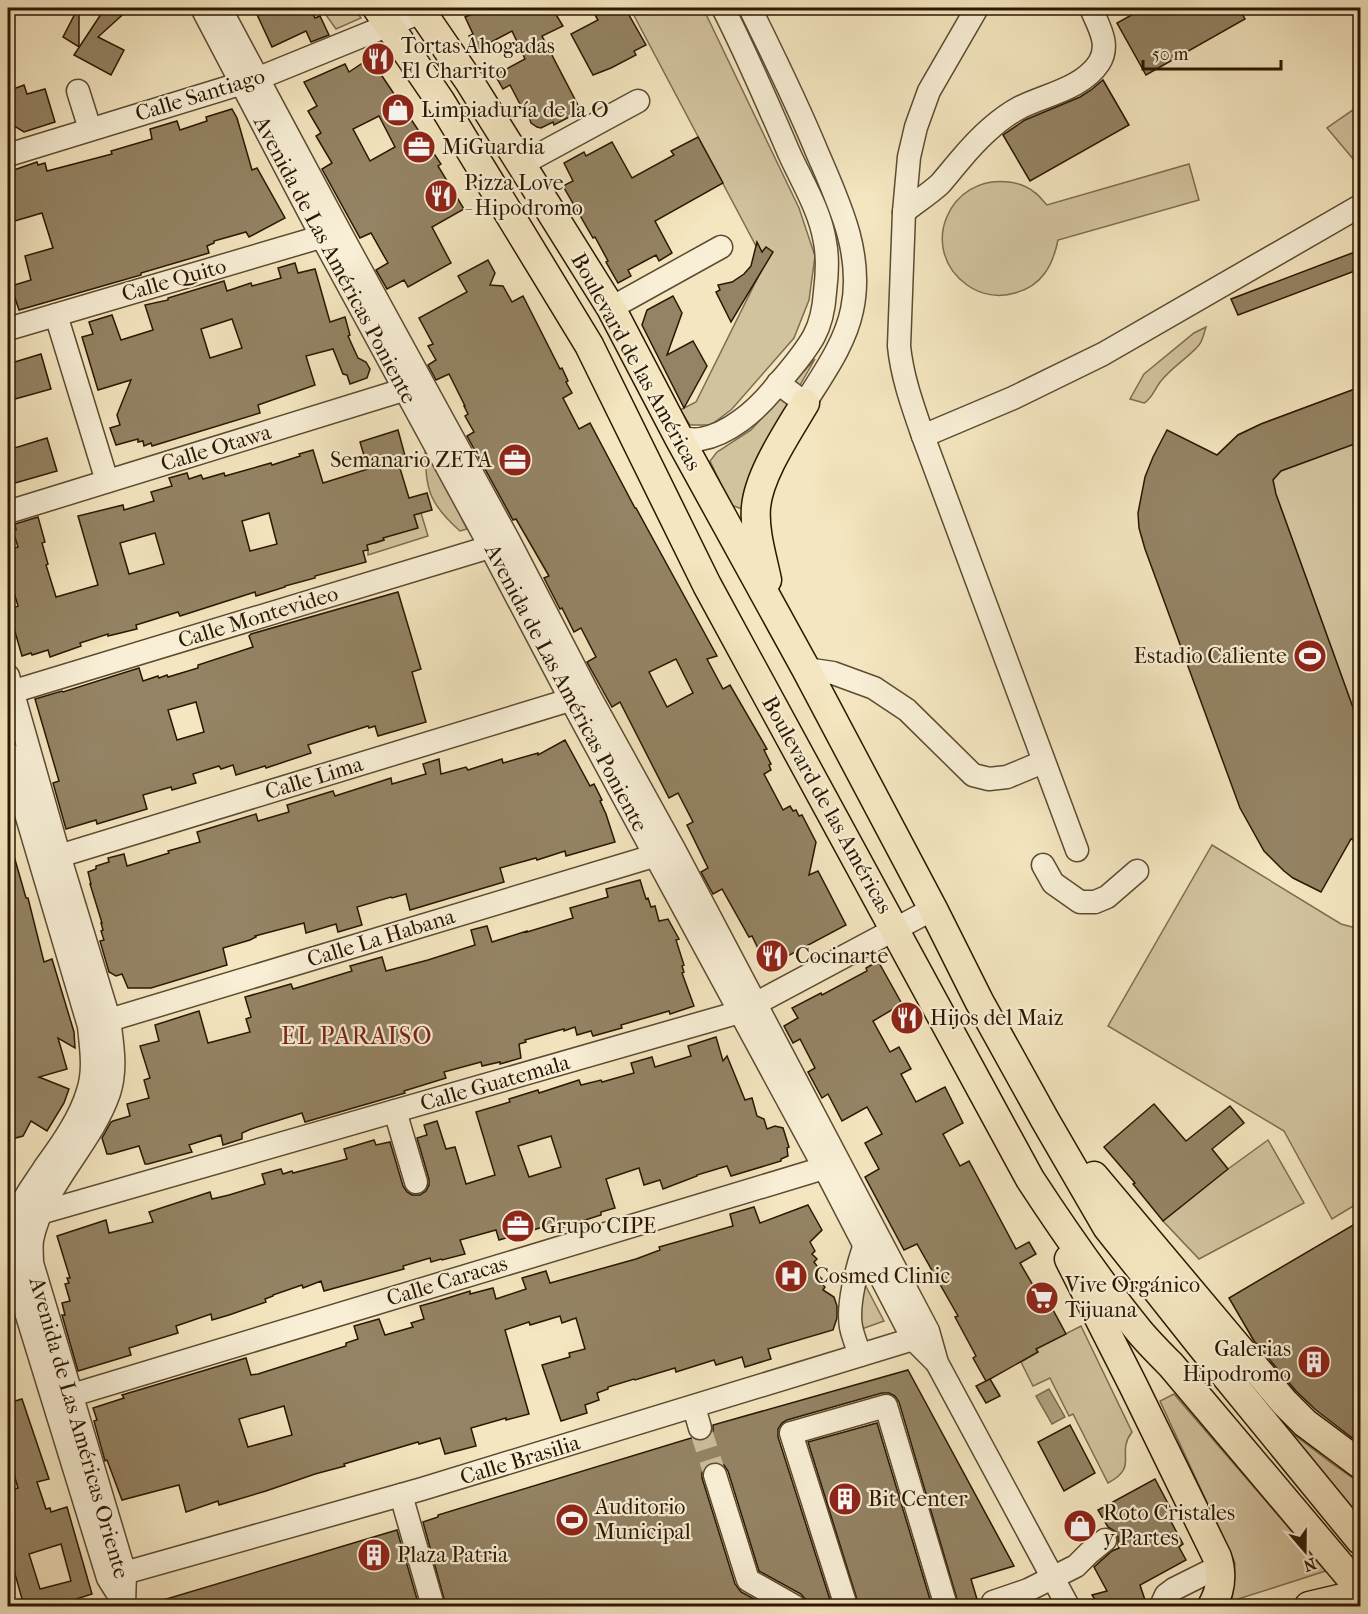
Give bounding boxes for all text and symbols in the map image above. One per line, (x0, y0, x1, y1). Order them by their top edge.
place label: Tortas Ahogadas El Charrito (401, 33, 555, 84)
scale bar (1143, 33, 1281, 71)
restaurant icon: Tortas Ahogadas El Charrito (360, 41, 396, 77)
text: 50 m (1152, 44, 1189, 65)
street label: Calle Santiago (132, 63, 268, 127)
shop icon: Limpiaduría de la O (380, 92, 416, 128)
place label: Limpiaduría de la O (421, 97, 609, 123)
street label: Avenida de Las Américas Poniente (247, 111, 422, 408)
office icon: MiGuardia (401, 129, 437, 165)
place label: MiGuardia (442, 134, 545, 160)
place label: Pizza Love - Hipodromo (464, 170, 583, 221)
restaurant icon: Pizza Love - Hipodromo (423, 178, 459, 214)
street label: Boulevard de las Américas (565, 249, 707, 475)
street label: Calle Quito (119, 253, 229, 307)
street label: Calle Otawa (158, 419, 275, 477)
office icon: Semanario ZETA (497, 442, 533, 478)
place label: Semanario ZETA (330, 447, 493, 473)
street label: Avenida de Las Américas Poniente (478, 539, 653, 836)
street label: Calle Montevideo (175, 580, 341, 654)
sports icon: Estadio Caliente (1292, 638, 1328, 674)
place label: Estadio Caliente (1134, 643, 1287, 669)
street label: Boulevard de las Américas (756, 692, 898, 918)
street label: Calle Lima (262, 751, 367, 805)
street label: Calle La Habana (304, 903, 459, 973)
restaurant icon: Cocinarte (754, 938, 790, 974)
place label: Cocinarte (795, 943, 888, 969)
restaurant icon: Hijos del Maiz (889, 1000, 925, 1036)
place label: Hijos del Maiz (930, 1005, 1064, 1031)
district label: EL PARAISO (281, 1022, 433, 1050)
street label: Calle Guatemala (417, 1049, 574, 1117)
office icon: Grupo CIPE (500, 1208, 536, 1244)
place label: Grupo CIPE (541, 1213, 656, 1239)
street label: Calle Caracas (383, 1250, 511, 1312)
hospital icon: Cosmed Clinic (773, 1258, 809, 1294)
place label: Cosmed Clinic (814, 1263, 950, 1289)
place label: Vive Orgánico Tijuana (1064, 1272, 1200, 1323)
street label: Avenida de Las Américas Oriente (23, 1273, 135, 1582)
supermarket icon: Vive Orgánico Tijuana (1024, 1280, 1060, 1316)
place label: Galerias Hipodromo (1182, 1336, 1291, 1387)
building icon: Galerias Hipodromo (1296, 1344, 1332, 1380)
street label: Calle Brasilia (457, 1429, 584, 1491)
building icon: Bit Center (827, 1481, 863, 1517)
place label: Bit Center (868, 1486, 968, 1512)
place label: Auditorio Municipal (594, 1494, 691, 1545)
place label: Roto Cristales y Partes (1103, 1500, 1235, 1551)
sports icon: Auditorio Municipal (554, 1502, 590, 1538)
shop icon: Roto Cristales y Partes (1062, 1508, 1098, 1544)
north arrow (1275, 1521, 1335, 1581)
building icon: Plaza Patria (356, 1537, 392, 1573)
place label: Plaza Patria (397, 1542, 509, 1568)
text: N (1300, 1554, 1319, 1576)

